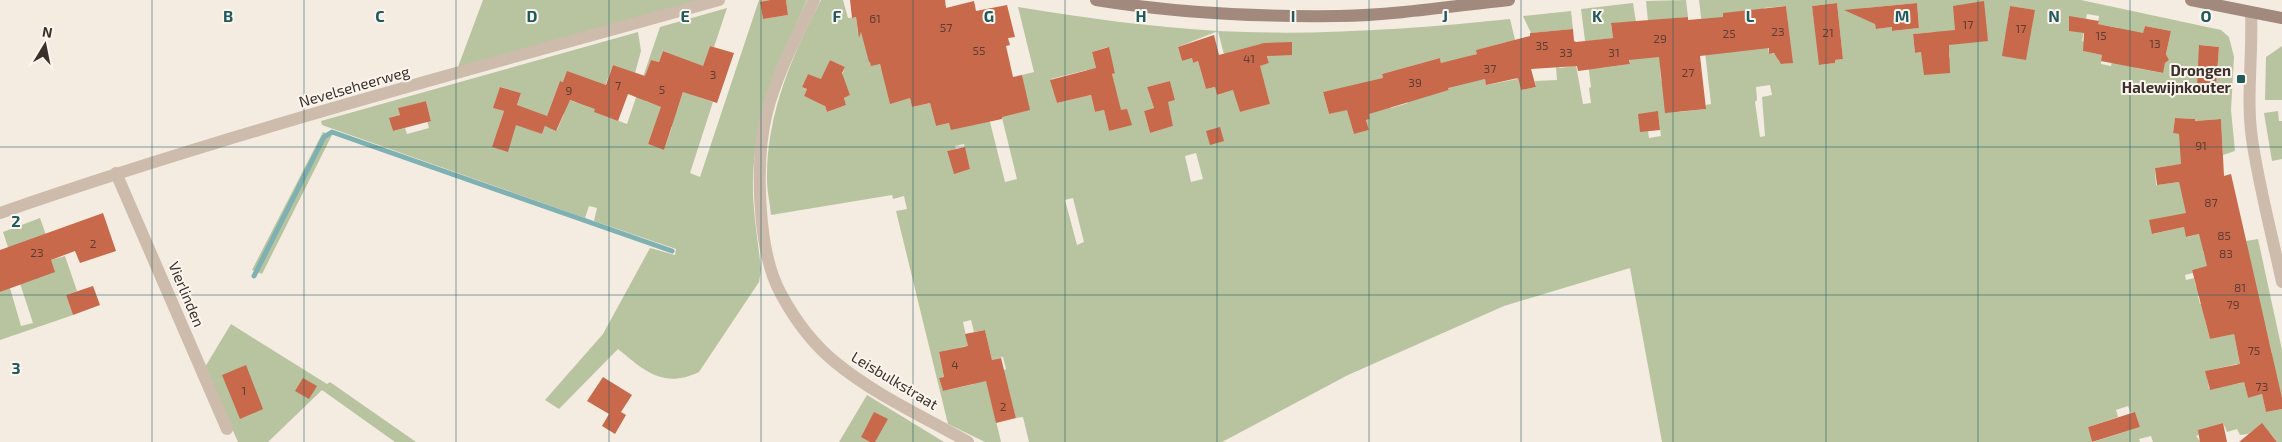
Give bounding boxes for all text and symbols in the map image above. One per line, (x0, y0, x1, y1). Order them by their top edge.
text: B (223, 6, 233, 25)
text: C (375, 6, 385, 25)
text: D (527, 6, 538, 25)
text: E (680, 6, 690, 25)
text: F (833, 6, 842, 25)
text: G (984, 6, 994, 25)
text: H (1135, 6, 1147, 25)
text: I (1291, 6, 1295, 25)
text: J (1442, 6, 1448, 25)
text: K (1592, 6, 1603, 25)
text: L (1746, 6, 1755, 25)
text: M (1895, 6, 1909, 25)
text: N (2048, 6, 2060, 25)
text: O (2200, 6, 2212, 25)
house number: 61 (869, 11, 881, 25)
house number: 17 (1963, 17, 1973, 31)
north arrow (20, 20, 70, 70)
house number: 57 (940, 20, 952, 34)
house number: 17 (2016, 21, 2026, 35)
text: N (41, 22, 54, 41)
house number: 23 (1771, 24, 1785, 38)
house number: 21 (1822, 25, 1834, 39)
house number: 25 (1722, 26, 1736, 40)
house number: 15 (2095, 28, 2107, 42)
house number: 29 (1653, 31, 1667, 45)
house number: 13 (2149, 36, 2161, 50)
house number: 35 (1535, 38, 1549, 52)
house number: 55 (973, 43, 985, 57)
house number: 33 (1559, 45, 1573, 59)
house number: 31 (1608, 45, 1620, 59)
house number: 41 (1243, 51, 1255, 65)
street label: Nevelseheerweg (297, 61, 412, 110)
house number: 37 (1484, 61, 1496, 75)
place label: Drongen Halewijnkouter (2122, 61, 2232, 96)
house number: 27 (1682, 65, 1694, 79)
house number: 3 (710, 67, 716, 81)
marker: Drongen Halewijnkouter (2235, 73, 2247, 85)
house number: 39 (1408, 75, 1422, 89)
house number: 7 (615, 78, 621, 92)
house number: 5 (659, 82, 665, 96)
house number: 9 (566, 83, 573, 97)
house number: 91 (2195, 138, 2207, 152)
house number: 87 (2204, 195, 2218, 209)
text: 2 (11, 211, 21, 230)
house number: 85 (2217, 228, 2231, 242)
house number: 2 (90, 236, 97, 250)
house number: 23 (30, 245, 44, 259)
house number: 83 (2219, 246, 2233, 260)
street label: Vierlinden (165, 259, 209, 329)
house number: 81 (2234, 280, 2246, 294)
house number: 79 (2226, 297, 2240, 311)
house number: 75 (2248, 343, 2260, 357)
street label: Leisbulkstraat (848, 347, 942, 413)
house number: 4 (951, 357, 959, 371)
text: 3 (11, 358, 21, 377)
house number: 73 (2256, 379, 2268, 393)
house number: 1 (242, 383, 246, 397)
house number: 2 (1000, 399, 1007, 413)

